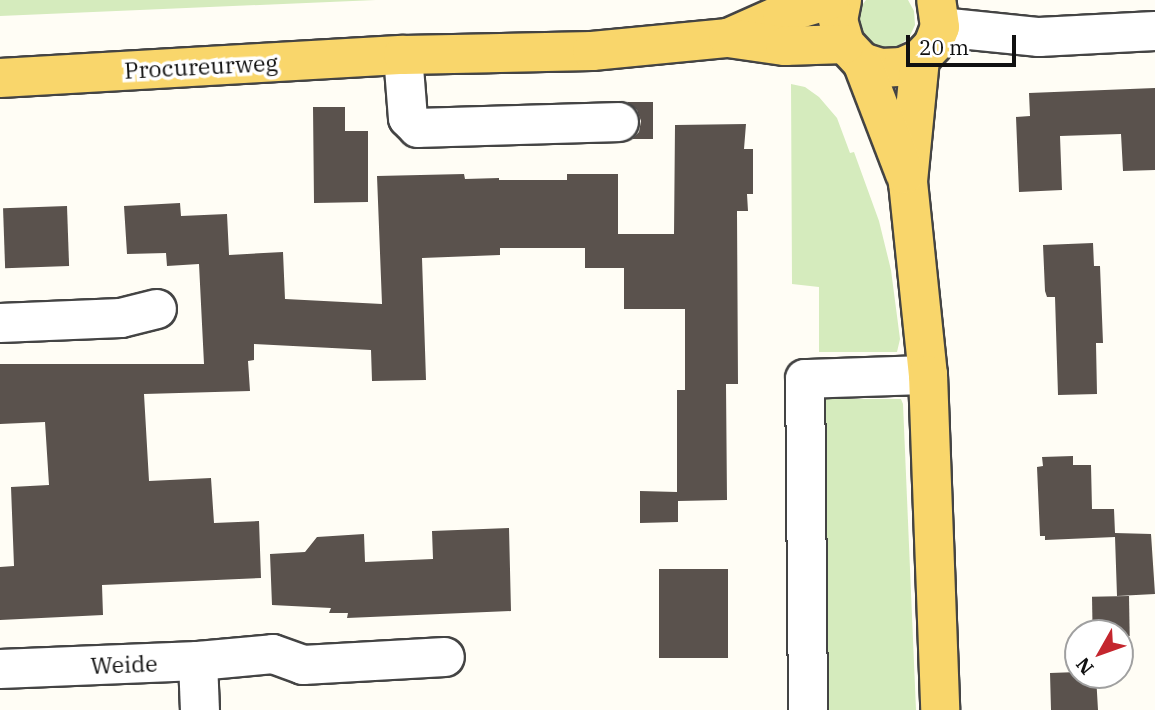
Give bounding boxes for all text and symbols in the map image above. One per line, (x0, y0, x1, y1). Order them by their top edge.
scale bar (910, 21, 1020, 65)
text: 20 m (919, 33, 969, 61)
street label: Procureurweg (123, 48, 279, 84)
north arrow (1064, 619, 1134, 689)
street label: Weide (90, 649, 158, 679)
text: N (1070, 653, 1098, 680)

